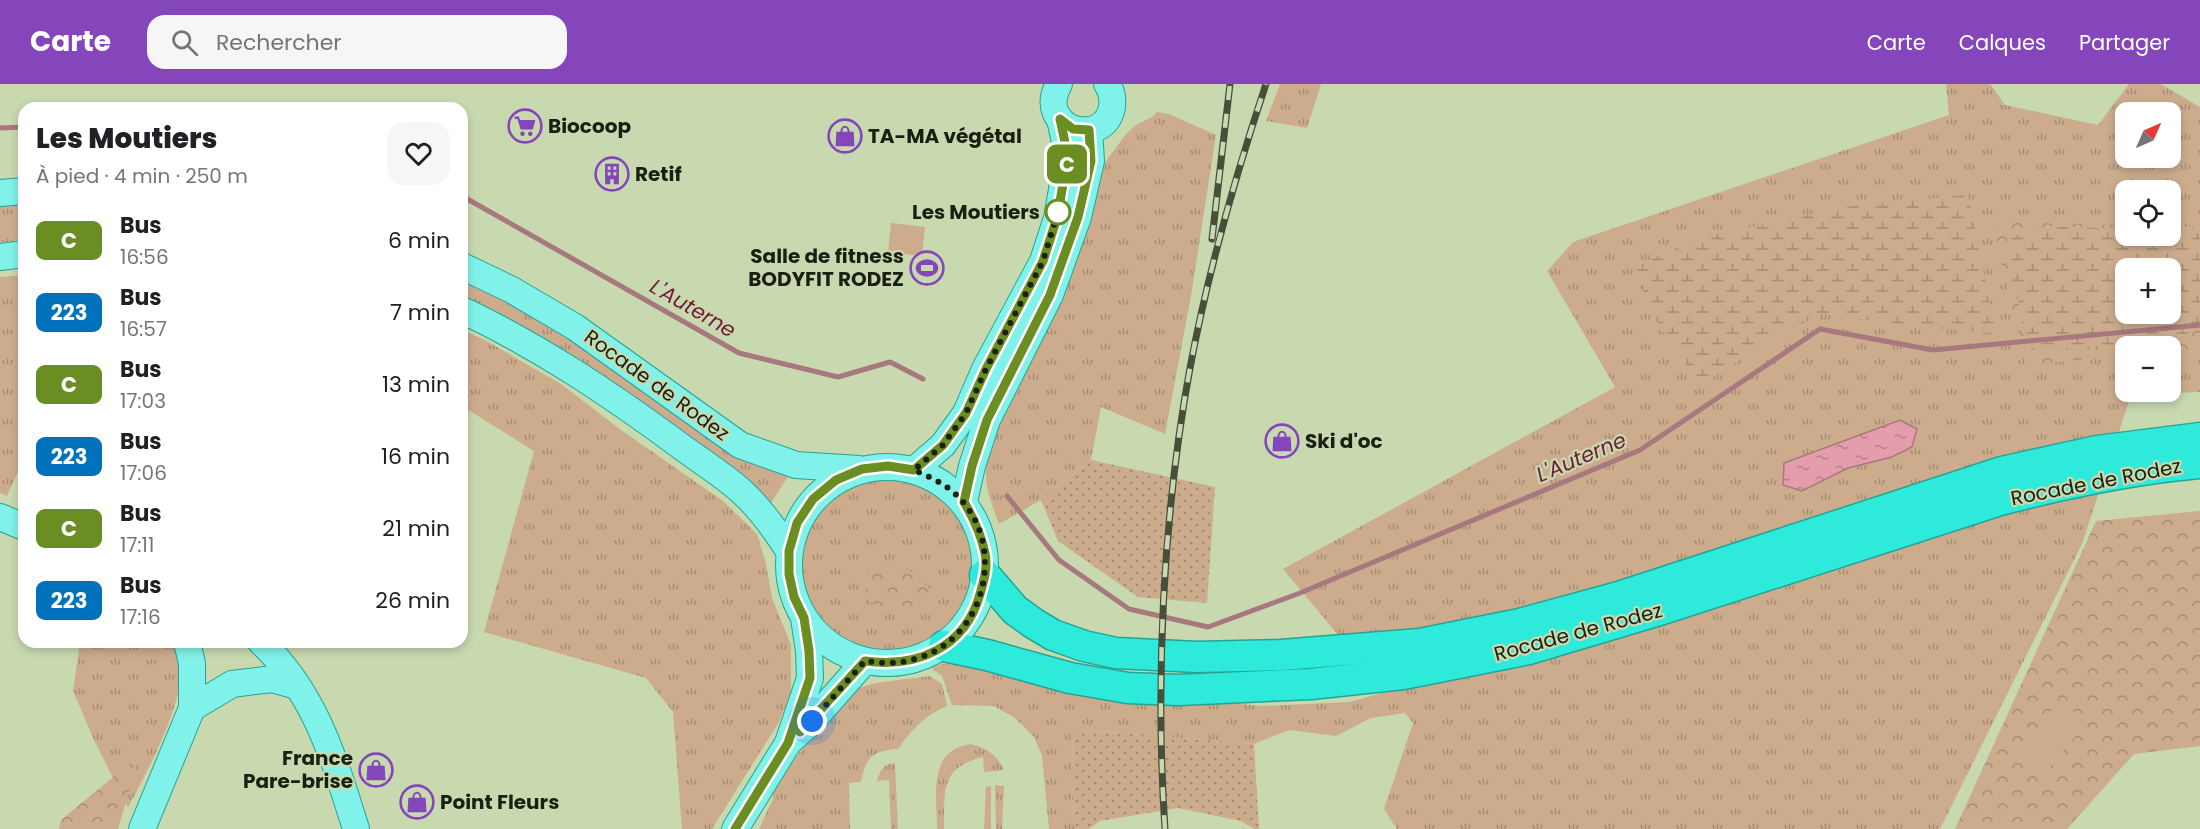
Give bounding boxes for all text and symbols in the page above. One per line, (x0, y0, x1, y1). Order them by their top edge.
search box (147, 15, 567, 69)
text: Carte (30, 22, 111, 61)
icon: search (168, 26, 201, 59)
text: Rechercher (216, 27, 342, 58)
text: Carte (1867, 28, 1926, 57)
text: Calques (1959, 28, 2046, 57)
text: Partager (2079, 28, 2170, 57)
north arrow (2115, 102, 2181, 168)
map controls (2115, 102, 2181, 402)
supermarket icon: Biocoop (507, 108, 543, 144)
place label: Biocoop (548, 112, 631, 140)
shop icon: TA-MA végétal (827, 118, 863, 154)
text: Les Moutiers (36, 119, 218, 158)
button: heart (387, 122, 450, 185)
place label: TA-MA végétal (868, 122, 1022, 150)
line badge: C (1048, 144, 1086, 184)
text: C (1059, 150, 1075, 179)
building icon: Retif (594, 156, 630, 192)
place label: Retif (635, 160, 682, 188)
text: À pied · 4 min · 250 m (36, 162, 248, 190)
button: locate (2115, 180, 2181, 246)
place label: Les Moutiers (912, 198, 1040, 226)
marker: Les Moutiers (1045, 199, 1071, 225)
text: Bus (120, 210, 162, 241)
text: 6 min (388, 225, 450, 256)
text: C (61, 226, 77, 255)
place label: Salle de fitness BODYFIT RODEZ (748, 242, 904, 293)
text: 16:56 (120, 243, 169, 271)
sports icon: Salle de fitness BODYFIT RODEZ (909, 250, 945, 286)
button: + (2115, 258, 2181, 324)
water label: L'Auterne (645, 272, 741, 344)
text: Bus (120, 282, 162, 313)
text: 7 min (390, 297, 450, 328)
text: 223 (51, 298, 87, 327)
text: 16:57 (120, 315, 167, 343)
street label: Rocade de Rodez (579, 323, 735, 447)
button: − (2115, 336, 2181, 402)
text: Bus (120, 354, 162, 385)
text: 13 min (382, 369, 450, 400)
text: C (61, 370, 77, 399)
text: 17:03 (120, 387, 166, 415)
shop icon: Ski d'oc (1264, 423, 1300, 459)
water label: L'Auterne (1532, 425, 1630, 489)
text: Bus (120, 426, 162, 457)
place label: Ski d'oc (1305, 427, 1383, 455)
text: 16 min (381, 441, 450, 472)
text: 223 (51, 442, 87, 471)
street label: Rocade de Rodez (2008, 452, 2184, 512)
text: 17:06 (120, 459, 167, 487)
text: Bus (120, 498, 162, 529)
text: 21 min (382, 513, 450, 544)
text: C (61, 514, 77, 543)
text: 17:11 (120, 531, 154, 559)
text: Bus (120, 570, 162, 601)
text: 26 min (375, 585, 450, 616)
text: 223 (51, 586, 87, 615)
street label: Rocade de Rodez (1491, 596, 1665, 668)
text: 17:16 (120, 603, 161, 631)
your location (797, 706, 827, 736)
place label: France Pare-brise (243, 744, 353, 795)
shop icon: France Pare-brise (358, 752, 394, 788)
shop icon: Point Fleurs (399, 784, 435, 820)
place label: Point Fleurs (440, 788, 559, 816)

